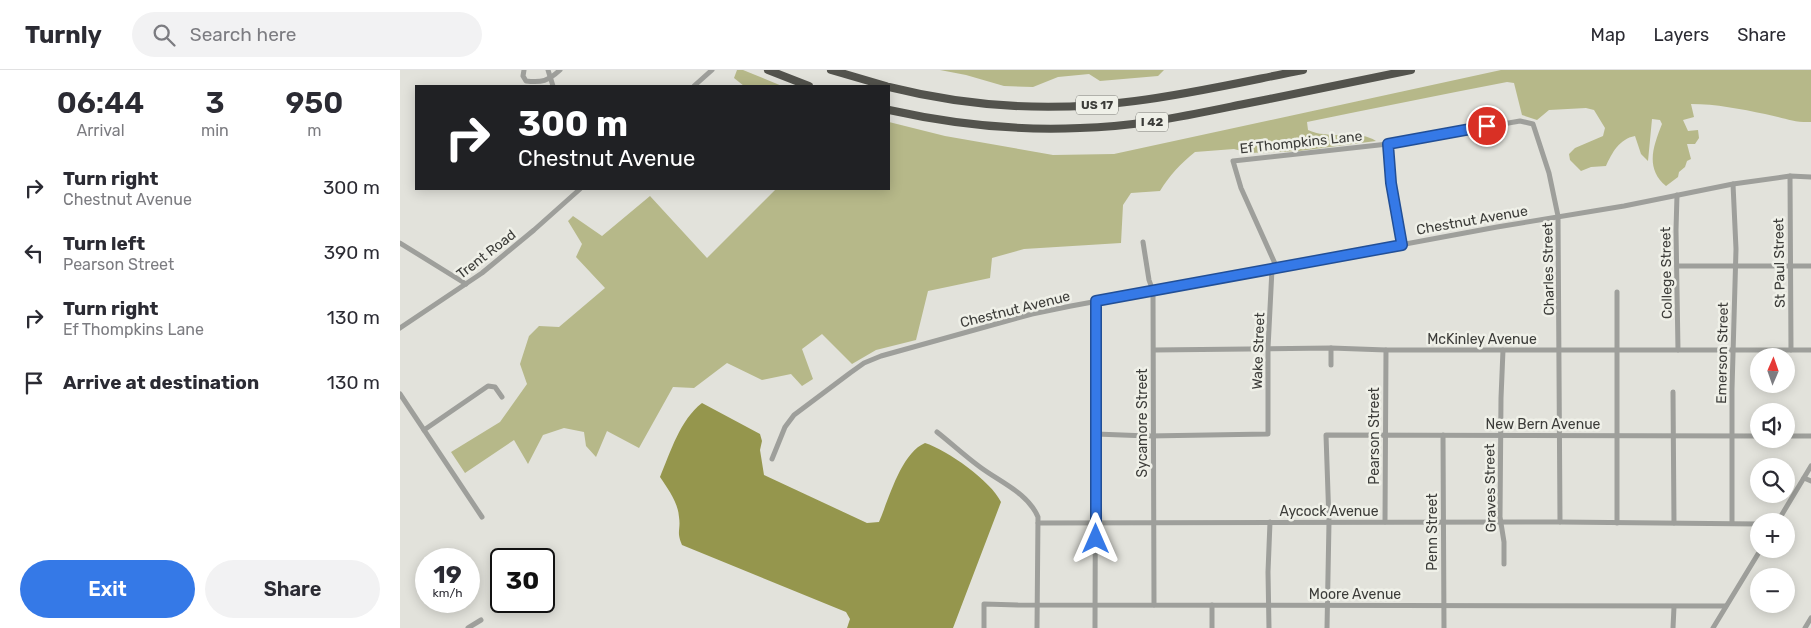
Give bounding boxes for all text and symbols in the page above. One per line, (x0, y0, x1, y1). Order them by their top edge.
search box (132, 12, 482, 57)
text: Turnly (25, 21, 102, 49)
icon: search (150, 21, 178, 49)
text: Search here (190, 23, 296, 46)
text: Map (1591, 24, 1626, 46)
text: Layers (1654, 24, 1709, 46)
text: Share (1737, 24, 1786, 46)
text: 06:44 (57, 85, 144, 121)
text: 3 (205, 85, 225, 121)
text: 950 (285, 85, 343, 121)
road number: US 17 (1076, 96, 1118, 114)
text: 300 m (518, 103, 628, 145)
icon: right (435, 105, 500, 170)
pin (1466, 105, 1508, 147)
road number: I 42 (1136, 112, 1168, 132)
icon: arrive (1473, 112, 1501, 140)
text: Arrival (77, 121, 125, 140)
text: min (201, 121, 229, 140)
text: m (307, 121, 322, 140)
street label: Ef Thompkins Lane (1239, 128, 1363, 157)
text: Chestnut Avenue (518, 145, 695, 172)
text: Turn right (63, 167, 158, 190)
icon: right (20, 174, 48, 202)
text: 300 m (323, 176, 380, 199)
text: Chestnut Avenue (63, 190, 192, 209)
street label: Chestnut Avenue (1415, 202, 1529, 239)
street label: St Paul Street (1770, 217, 1789, 308)
street label: Charles Street (1539, 222, 1558, 316)
street label: Trent Road (453, 226, 519, 283)
street label: College Street (1657, 226, 1676, 319)
text: Turn left (63, 232, 145, 255)
icon: left (20, 239, 48, 267)
text: 390 m (324, 241, 380, 264)
text: Pearson Street (63, 255, 174, 274)
street label: Chestnut Avenue (958, 288, 1072, 331)
text: Turn right (63, 297, 158, 320)
street label: Emerson Street (1713, 302, 1732, 404)
icon: right (20, 304, 48, 332)
text: 130 m (327, 306, 380, 329)
street label: Wake Street (1249, 312, 1268, 390)
text: Ef Thompkins Lane (63, 320, 204, 339)
street label: McKinley Avenue (1427, 331, 1537, 348)
north arrow (1750, 348, 1795, 392)
map controls (1750, 348, 1795, 613)
street label: Sycamore Street (1134, 368, 1151, 478)
icon: arrive (20, 369, 48, 397)
text: Arrive at destination (63, 371, 259, 394)
text: 130 m (327, 371, 380, 394)
street label: Pearson Street (1366, 387, 1383, 485)
button: sound (1750, 403, 1795, 448)
street label: New Bern Avenue (1486, 416, 1601, 433)
street label: Graves Street (1481, 443, 1500, 532)
button: search (1750, 458, 1795, 503)
street label: Penn Street (1424, 493, 1441, 571)
street label: Aycock Avenue (1279, 503, 1379, 520)
position arrow (1069, 512, 1121, 564)
button: + (1750, 513, 1795, 558)
speed limit sign: 30 (490, 548, 555, 613)
button: Exit (20, 560, 195, 618)
button: Share (205, 560, 380, 618)
text: 19 (433, 560, 462, 589)
button: − (1750, 568, 1795, 613)
text: km/h (433, 586, 462, 600)
street label: Moore Avenue (1309, 586, 1401, 603)

